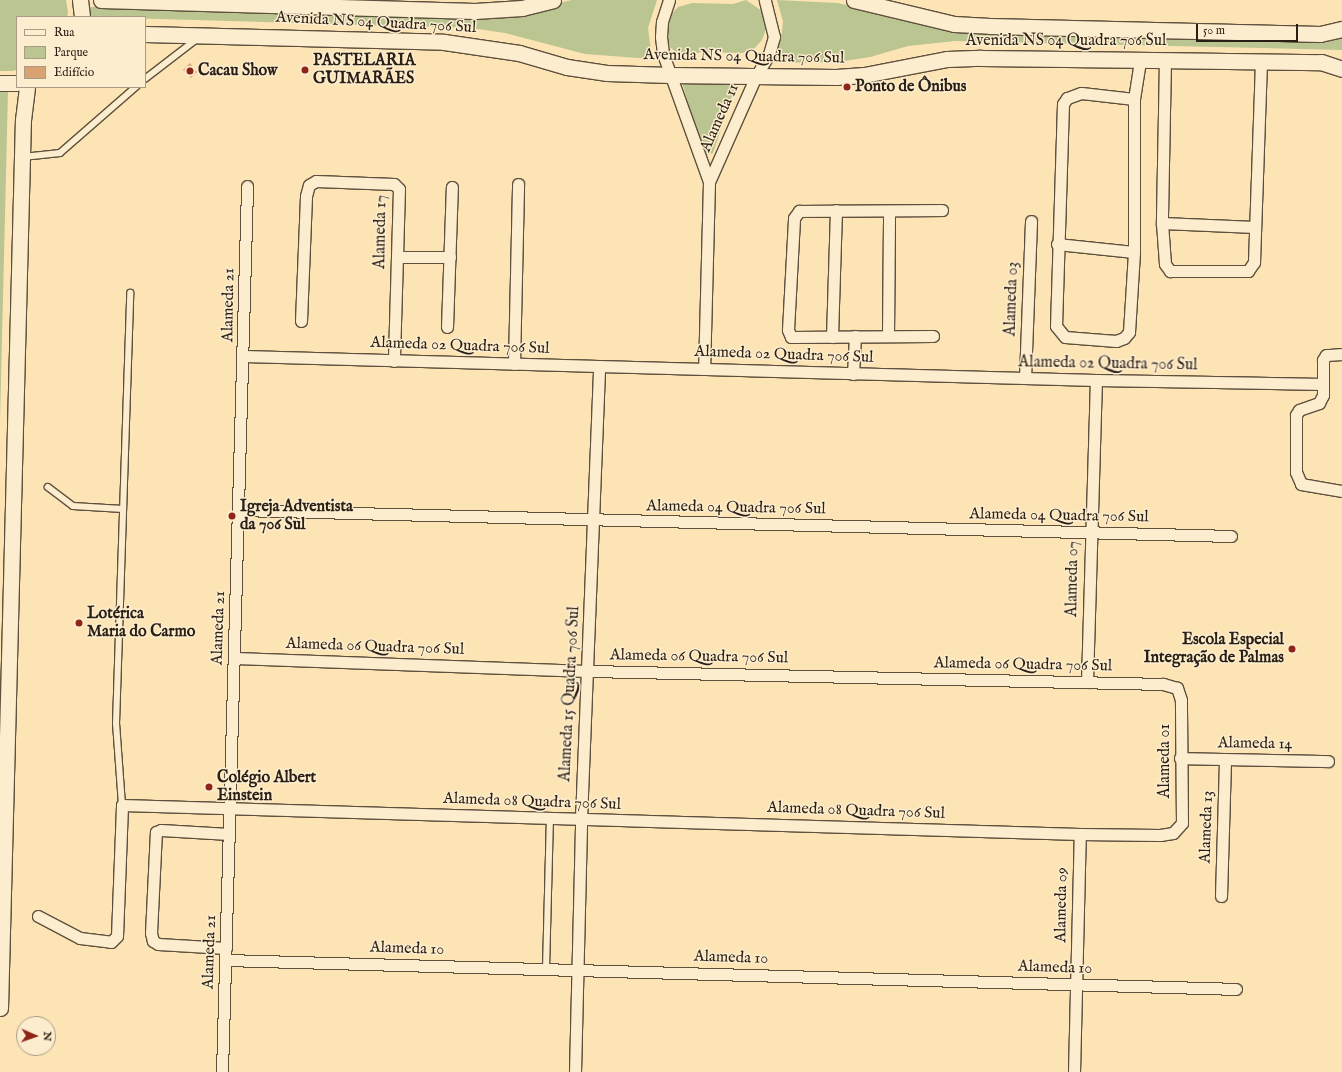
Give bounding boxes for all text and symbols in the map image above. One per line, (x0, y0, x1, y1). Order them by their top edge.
street label: Avenida NS 04 Quadra 706 Sul (275, 8, 477, 38)
legend (16, 16, 146, 88)
scale bar (1198, 16, 1300, 42)
text: 50 m (1203, 23, 1225, 38)
text: Rua (54, 25, 74, 40)
street label: Avenida NS 04 Quadra 706 Sul (966, 31, 1166, 51)
text: Parque (54, 45, 88, 60)
street label: Avenida NS 04 Quadra 706 Sul (644, 46, 844, 68)
place label: PASTELARIA GUIMARÃES (313, 51, 416, 89)
place label: Cacau Show (198, 61, 278, 81)
text: Edifício (54, 65, 94, 80)
marker: PASTELARIA GUIMARÃES (300, 65, 310, 75)
marker: Cacau Show (185, 66, 195, 76)
place label: Ponto de Ônibus (855, 77, 966, 97)
street label: Alameda 11 (696, 81, 744, 155)
marker: Ponto de Ônibus (842, 82, 852, 92)
street label: Alameda 17 (371, 195, 391, 269)
street label: Alameda 03 (1001, 261, 1023, 337)
street label: Alameda 21 (219, 268, 239, 342)
street label: Alameda 02 Quadra 706 Sul (370, 333, 550, 359)
street label: Alameda 02 Quadra 706 Sul (694, 342, 874, 368)
street label: Alameda 02 Quadra 706 Sul (1018, 353, 1198, 375)
place label: Igreja Adventista da 706 Sul (240, 497, 353, 535)
street label: Alameda 04 Quadra 706 Sul (646, 497, 826, 519)
street label: Alameda 04 Quadra 706 Sul (969, 505, 1149, 527)
marker: Igreja Adventista da 706 Sul (227, 511, 237, 521)
street label: Alameda 07 (1063, 541, 1083, 617)
street label: Alameda 21 (208, 591, 230, 665)
place label: Lotérica Maria do Carmo (87, 604, 195, 642)
street label: Alameda 15 Quadra 706 Sul (556, 606, 584, 782)
marker: Lotérica Maria do Carmo (74, 618, 84, 628)
place label: Escola Especial Integração de Palmas (1144, 630, 1284, 668)
street label: Alameda 06 Quadra 706 Sul (286, 634, 464, 660)
marker: Escola Especial Integração de Palmas (1287, 644, 1297, 654)
street label: Alameda 06 Quadra 706 Sul (610, 646, 788, 668)
street label: Alameda 06 Quadra 706 Sul (934, 654, 1112, 676)
street label: Alameda 01 (1155, 724, 1175, 798)
street label: Alameda 14 (1218, 734, 1292, 754)
place label: Colégio Albert Einstein (217, 768, 316, 806)
marker: Colégio Albert Einstein (204, 782, 214, 792)
street label: Alameda 08 Quadra 706 Sul (443, 789, 621, 815)
street label: Alameda 13 (1196, 790, 1218, 864)
street label: Alameda 08 Quadra 706 Sul (767, 798, 945, 824)
street label: Alameda 09 (1052, 867, 1072, 943)
street label: Alameda 21 (199, 915, 221, 989)
street label: Alameda 10 (369, 938, 445, 960)
street label: Alameda 10 (693, 947, 769, 969)
street label: Alameda 10 (1017, 957, 1093, 979)
north arrow (16, 1016, 56, 1056)
text: N (40, 1031, 54, 1041)

